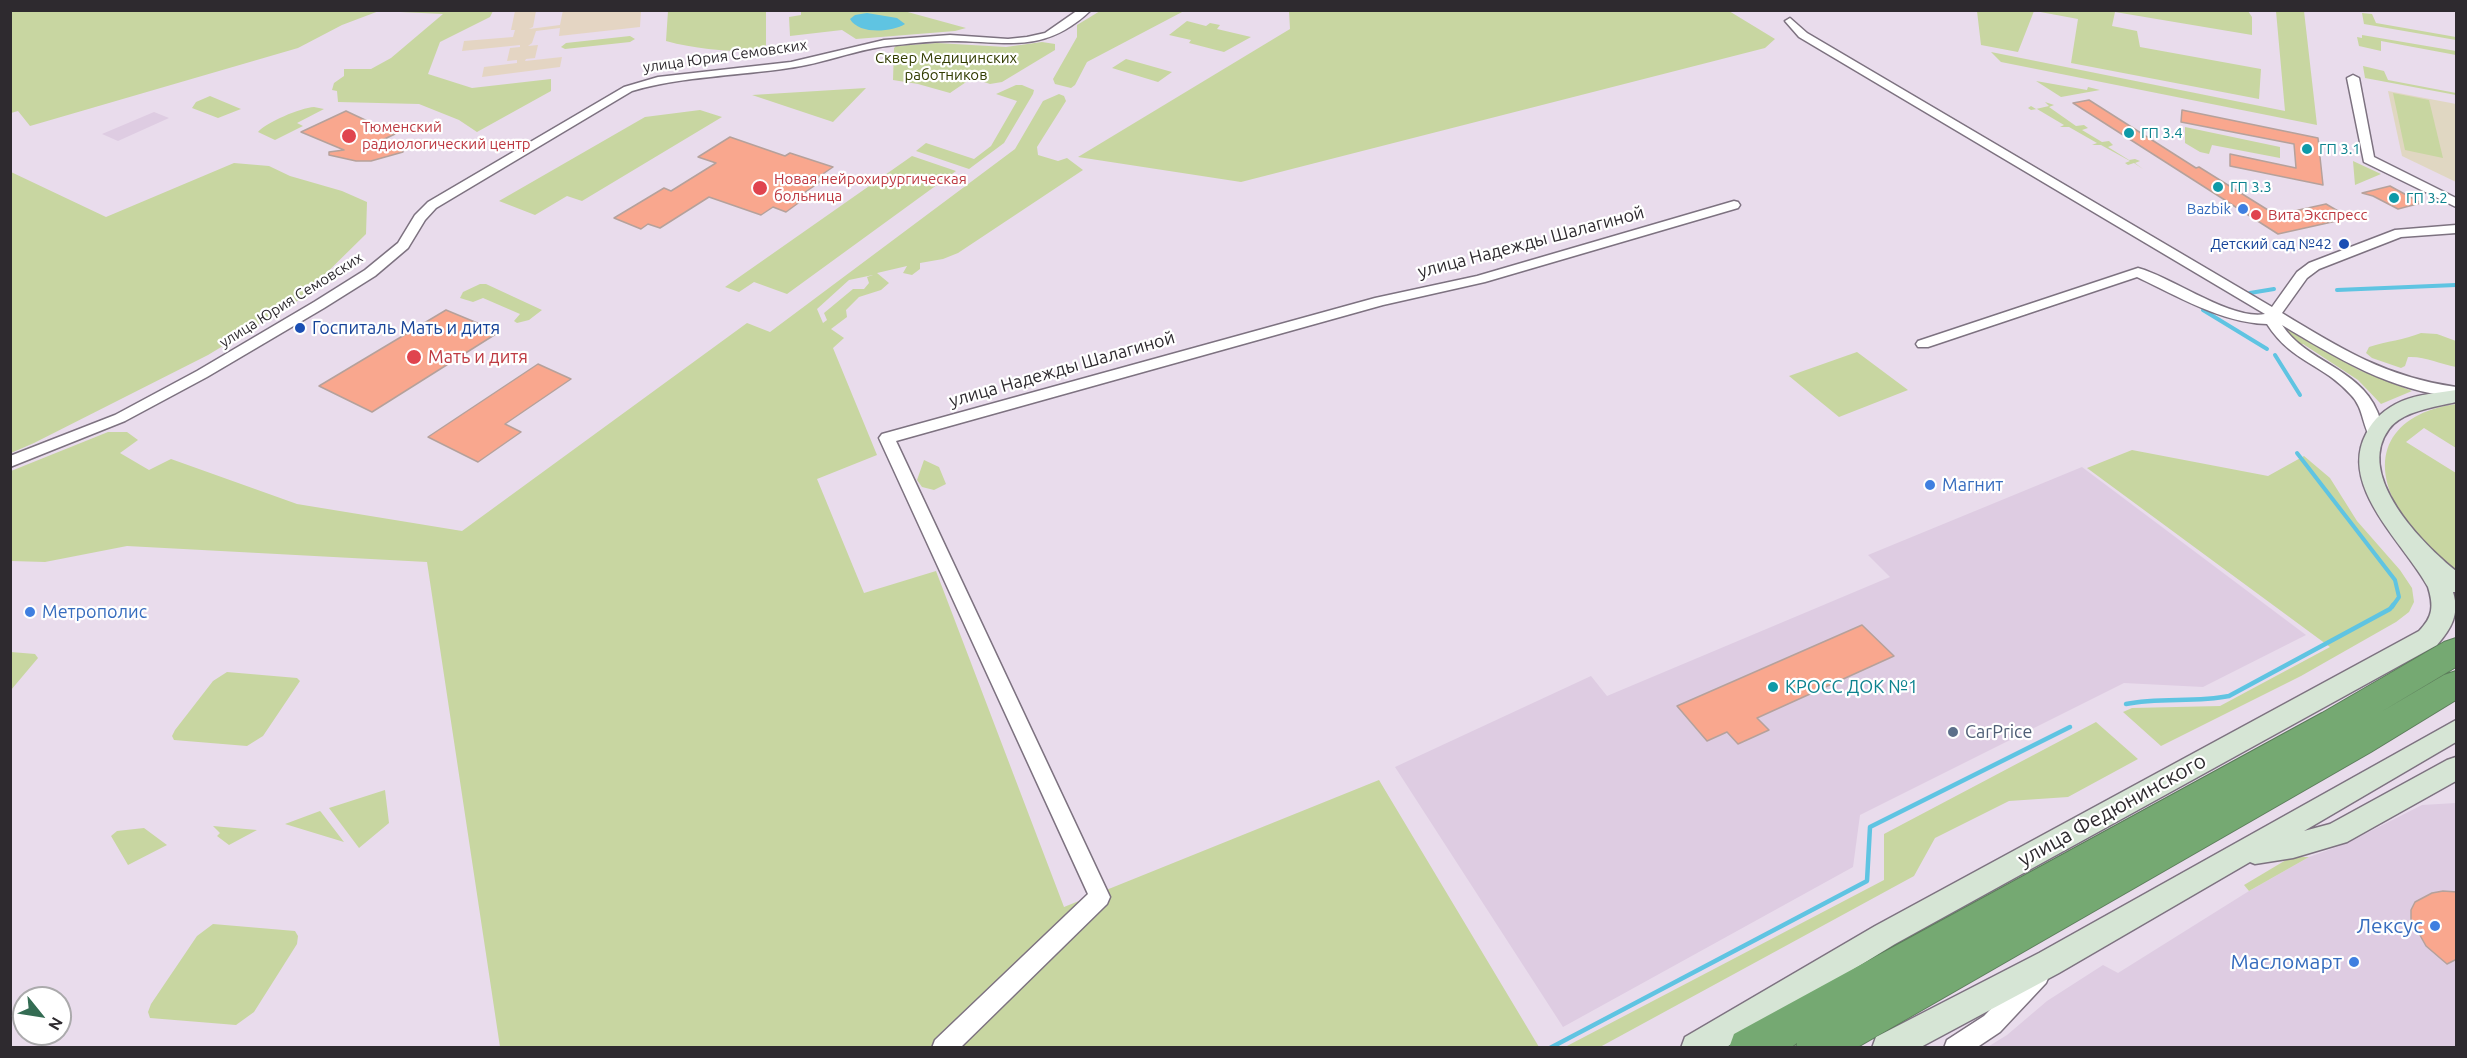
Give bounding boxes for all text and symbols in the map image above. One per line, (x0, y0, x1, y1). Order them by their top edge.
street label: улица Юрия Семовских (642, 36, 808, 76)
park label: Сквер Медицинских работников (875, 49, 1017, 84)
place label: Тюменский радиологический центр (362, 118, 531, 153)
place label: ГП 3.4 (2141, 124, 2183, 142)
marker: ГП 3.4 (2122, 126, 2136, 140)
marker: Тюменский радиологический центр (340, 127, 358, 145)
place label: ГП 3.1 (2319, 140, 2361, 158)
marker: ГП 3.1 (2300, 142, 2314, 156)
place label: Новая нейрохирургическая больница (774, 170, 967, 205)
place label: ГП 3.3 (2230, 178, 2272, 196)
marker: Новая нейрохирургическая больница (751, 179, 769, 197)
marker: ГП 3.3 (2211, 180, 2225, 194)
place label: ГП 3.2 (2406, 189, 2448, 207)
marker: ГП 3.2 (2387, 191, 2401, 205)
place label: Bazbik (2187, 200, 2231, 218)
street label: улица Надежды Шалагиной (1415, 201, 1647, 283)
marker: Bazbik (2236, 202, 2250, 216)
place label: Вита Экспресс (2268, 206, 2367, 224)
marker: Вита Экспресс (2249, 208, 2263, 222)
place label: Детский сад №42 (2210, 235, 2332, 253)
marker: Детский сад №42 (2337, 237, 2351, 251)
street label: улица Юрия Семовских (216, 249, 366, 351)
place label: Госпиталь Мать и дитя (312, 317, 500, 339)
marker: Госпиталь Мать и дитя (293, 321, 307, 335)
street label: улица Надежды Шалагиной (947, 326, 1177, 412)
place label: Мать и дитя (428, 346, 528, 368)
marker: Мать и дитя (405, 348, 423, 366)
place label: Магнит (1942, 474, 2003, 496)
marker: Магнит (1923, 478, 1937, 492)
place label: Метрополис (42, 601, 147, 623)
marker: Метрополис (23, 605, 37, 619)
place label: КРОСС ДОК №1 (1785, 676, 1918, 698)
marker: КРОСС ДОК №1 (1766, 680, 1780, 694)
place label: CarPrice (1965, 721, 2032, 743)
marker: CarPrice (1946, 725, 1960, 739)
street label: улица Федюнинского (2014, 748, 2210, 872)
place label: Лексус (2357, 913, 2423, 939)
marker: Лексус (2428, 919, 2442, 933)
place label: Масломарт (2231, 949, 2342, 975)
marker: Масломарт (2347, 955, 2361, 969)
north arrow (12, 986, 72, 1046)
text: N (45, 1014, 67, 1034)

